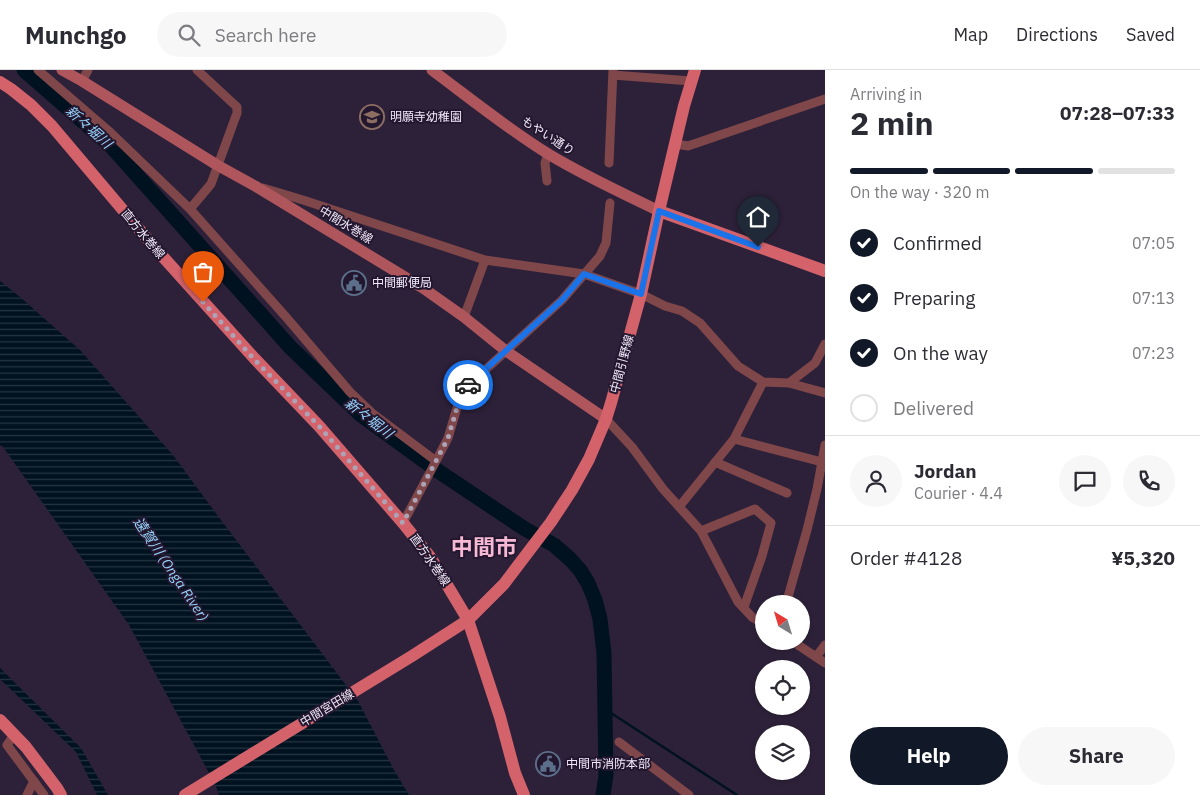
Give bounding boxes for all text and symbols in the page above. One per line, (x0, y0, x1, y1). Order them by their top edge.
search box (157, 12, 507, 57)
text: Munchgo (25, 19, 127, 51)
icon: search (175, 21, 203, 49)
text: Search here (215, 23, 316, 47)
text: Map (953, 23, 988, 46)
text: Directions (1016, 23, 1098, 46)
text: Saved (1126, 23, 1175, 46)
text: Arriving in (850, 84, 922, 104)
text: 07:28–07:33 (1060, 101, 1175, 125)
water label: 新々堀川 (62, 102, 117, 154)
text: 2 min (850, 102, 934, 144)
school or university icon: 明願寺幼稚園 (359, 104, 385, 130)
place label: 明願寺幼稚園 (390, 109, 462, 124)
street label: もやい通り (519, 113, 578, 158)
text: On the way · 320 m (850, 182, 989, 202)
pin (737, 196, 779, 247)
street label: 中間水巻線 (317, 203, 376, 246)
icon: home (744, 203, 772, 231)
street label: 直方水巻線 (118, 206, 168, 261)
icon: check (850, 229, 878, 257)
text: Confirmed (893, 231, 982, 255)
text: 07:05 (1132, 233, 1175, 253)
pin (182, 251, 224, 302)
icon: bag (189, 258, 217, 286)
public building icon: 中間郵便局 (341, 270, 367, 296)
place label: 中間郵便局 (372, 275, 432, 290)
icon: check (850, 284, 878, 312)
text: Preparing (893, 286, 975, 310)
text: 07:13 (1132, 288, 1175, 308)
street label: 中間引野線 (607, 333, 637, 395)
icon: check (850, 339, 878, 367)
text: On the way (893, 341, 988, 365)
text: 07:23 (1132, 343, 1175, 363)
courier (443, 360, 493, 410)
icon: car (454, 371, 482, 399)
water label: 新々堀川 (341, 394, 398, 444)
text: Delivered (893, 396, 974, 420)
button: person (850, 455, 902, 507)
button: chat (1059, 455, 1111, 507)
button: phone (1123, 455, 1175, 507)
text: Jordan (914, 459, 977, 483)
text: Courier · 4.4 (914, 483, 1003, 503)
water label: 遠賀川 (Onga River) (129, 513, 213, 625)
street label: 直方水巻線 (407, 531, 454, 589)
district label: 中間市 (451, 532, 517, 561)
text: Order #4128 (850, 546, 962, 570)
text: ¥5,320 (1111, 546, 1175, 570)
north arrow (755, 595, 810, 650)
map controls (755, 595, 810, 780)
button: locate (755, 660, 810, 715)
street label: 中間宮田線 (297, 686, 356, 729)
button: layers (755, 725, 810, 780)
button: Help (850, 727, 1008, 785)
button: Share (1018, 727, 1175, 785)
public building icon: 中間市消防本部 (535, 751, 561, 777)
place label: 中間市消防本部 (566, 756, 650, 771)

